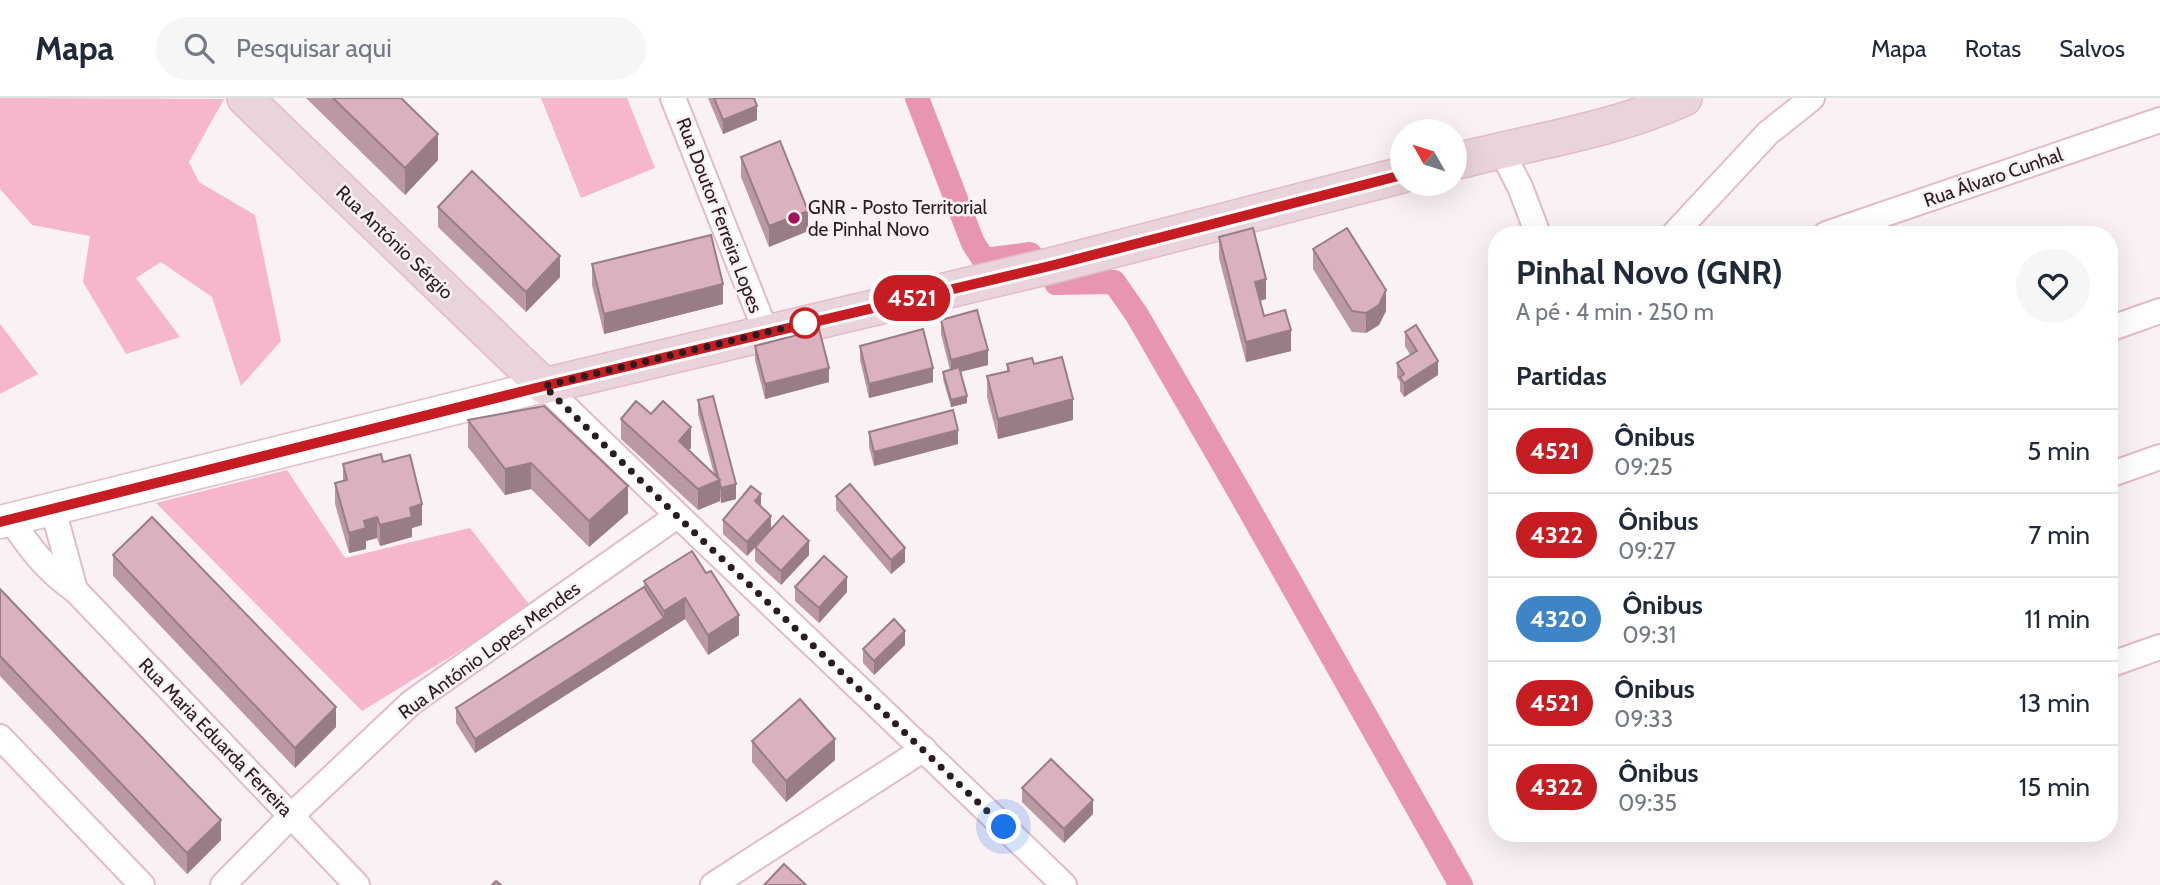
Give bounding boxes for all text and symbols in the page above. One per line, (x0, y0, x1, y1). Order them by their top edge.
search box (156, 17, 646, 80)
text: Mapa (35, 28, 114, 68)
icon: search (180, 29, 218, 67)
text: Pesquisar aqui (236, 32, 392, 64)
text: Mapa (1871, 34, 1927, 63)
text: Rotas (1965, 34, 2021, 63)
text: Salvos (2059, 34, 2125, 63)
street label: Rua Doutor Ferreira Lopes (672, 114, 767, 316)
north arrow (1390, 119, 1466, 196)
map controls (1390, 119, 1467, 196)
street label: Rua Álvaro Cunhal (1920, 142, 2066, 212)
street label: Rua António Sérgio (331, 181, 458, 304)
place label: GNR - Posto Territorial de Pinhal Novo (808, 196, 988, 241)
marker: GNR - Posto Territorial de Pinhal Novo (786, 210, 802, 226)
button: heart (2016, 249, 2090, 323)
text: Pinhal Novo (GNR) (1516, 252, 1783, 292)
line badge: 4521 (863, 275, 961, 321)
text: 4521 (887, 283, 937, 312)
text: A pé · 4 min · 250 m (1516, 298, 1714, 326)
unlabelled marker (790, 308, 820, 338)
text: Partidas (1516, 360, 1607, 392)
text: Ônibus (1614, 421, 1695, 453)
text: 5 min (2027, 435, 2090, 467)
text: 4521 (1530, 436, 1579, 465)
text: 09:25 (1614, 453, 1673, 481)
text: Ônibus (1618, 505, 1699, 537)
text: 7 min (2028, 519, 2090, 551)
text: 4322 (1530, 520, 1583, 549)
text: 09:27 (1618, 537, 1676, 565)
street label: Rua António Lopes Mendes (394, 577, 585, 724)
text: Ônibus (1622, 589, 1703, 621)
text: 11 min (2024, 603, 2090, 635)
text: 4320 (1530, 604, 1587, 633)
text: 09:31 (1622, 621, 1676, 649)
street label: Rua Maria Eduarda Ferreira (134, 653, 297, 821)
text: Ônibus (1614, 673, 1695, 705)
text: 13 min (2019, 687, 2090, 719)
text: 4521 (1530, 688, 1579, 717)
text: 09:33 (1614, 705, 1673, 733)
text: Ônibus (1618, 757, 1699, 789)
text: 15 min (2019, 771, 2090, 803)
text: 4322 (1530, 772, 1583, 801)
text: 09:35 (1618, 789, 1677, 817)
your location (986, 809, 1021, 844)

